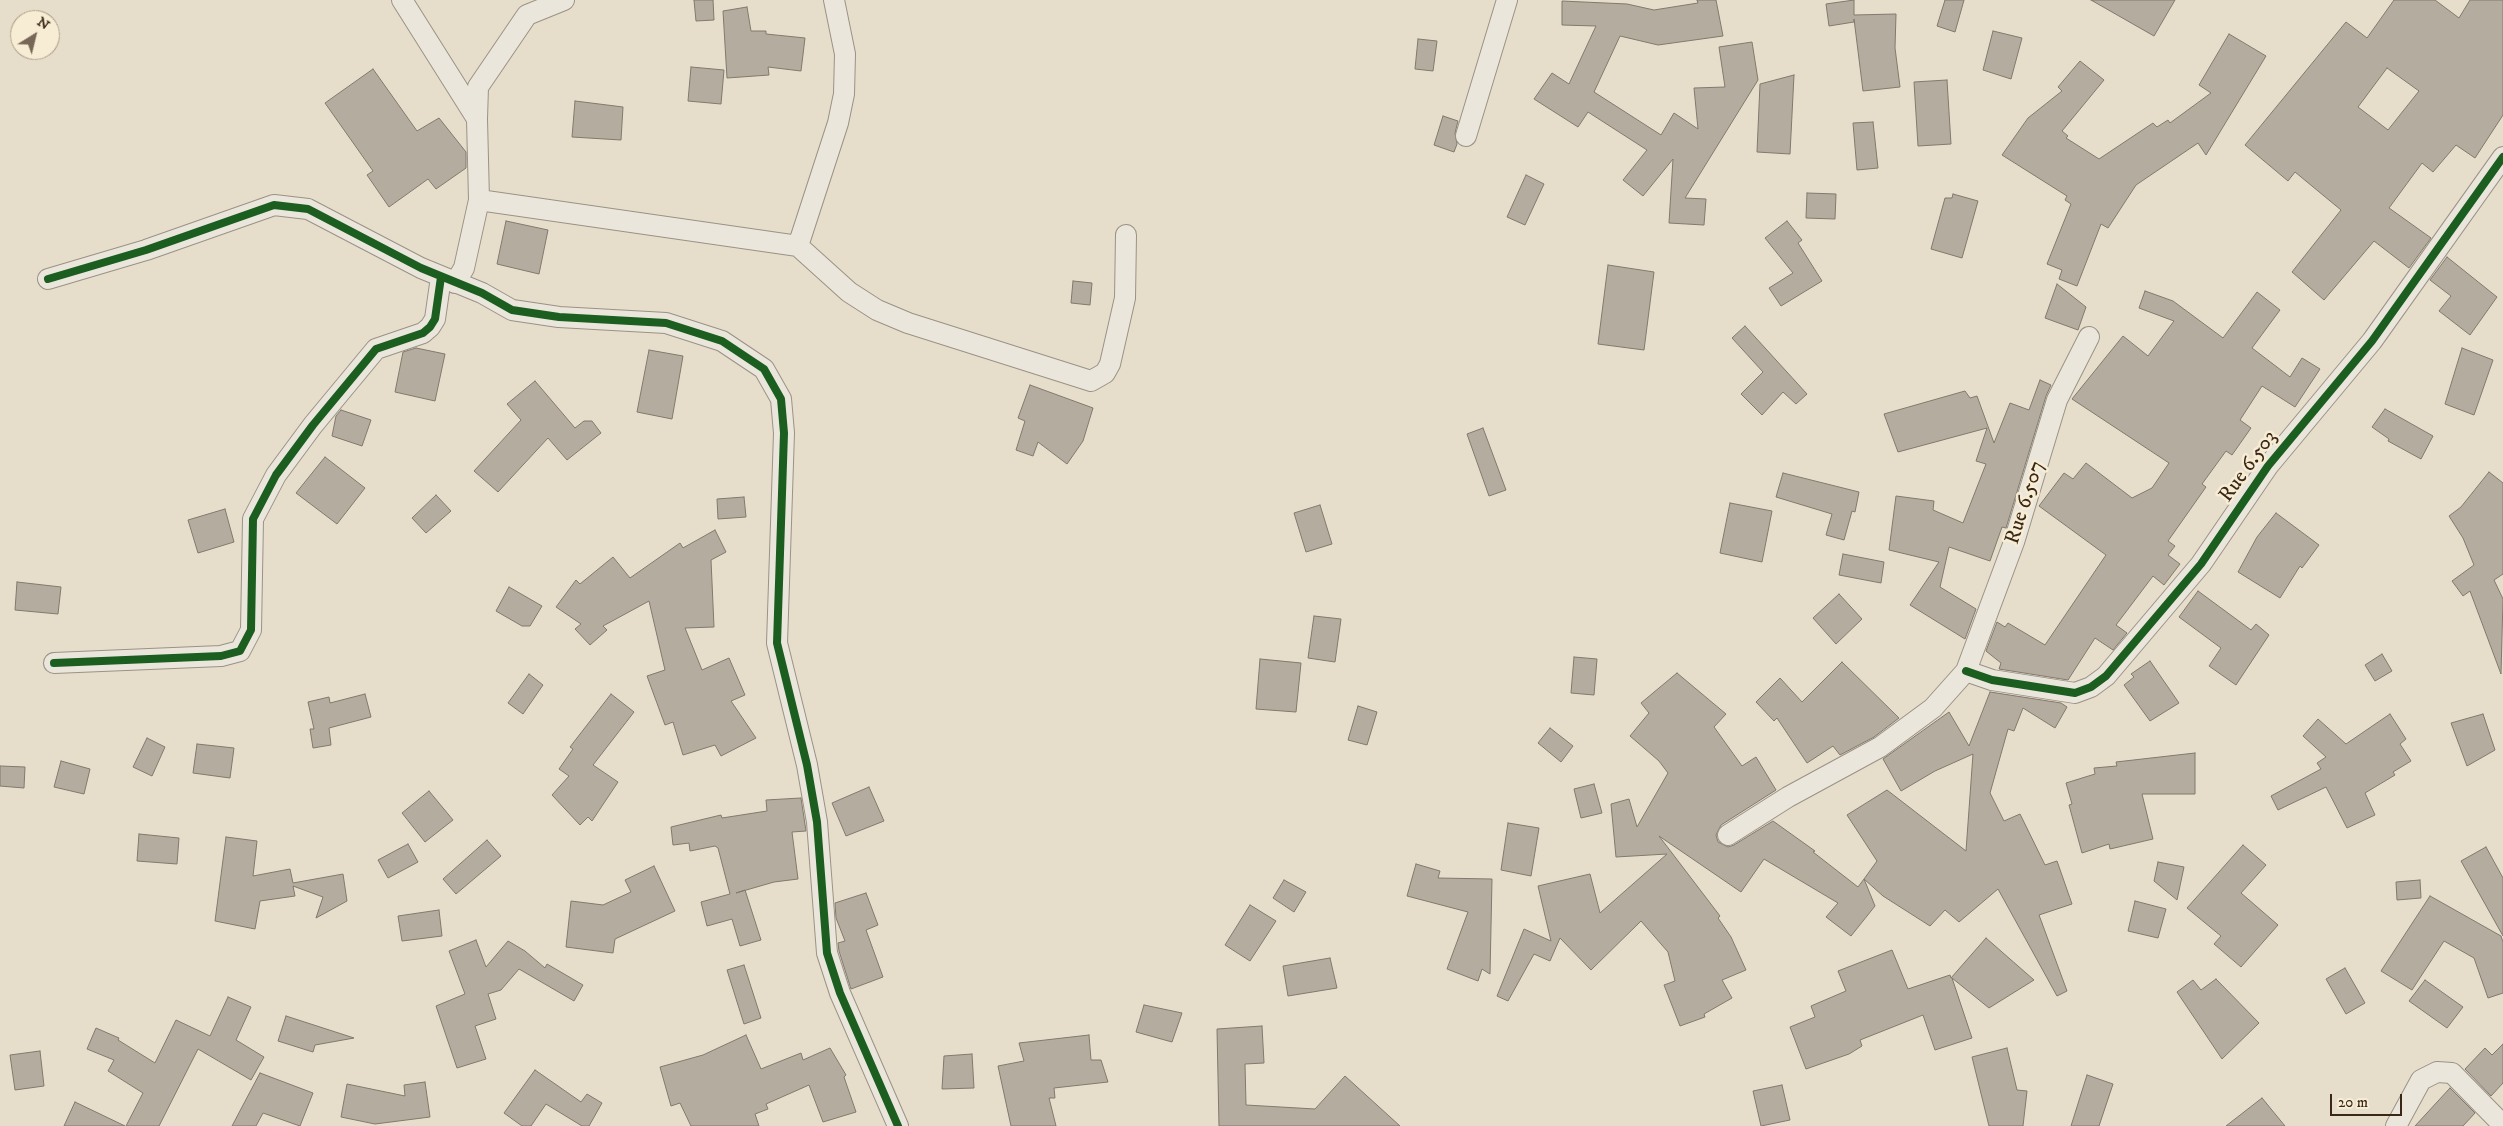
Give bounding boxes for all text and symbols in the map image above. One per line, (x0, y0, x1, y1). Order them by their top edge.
north arrow (10, 10, 60, 60)
text: N (33, 13, 53, 34)
street label: Rue 6.503 (2215, 426, 2283, 508)
street label: Rue 6.507 (2001, 458, 2051, 548)
scale bar (2333, 1084, 2406, 1116)
text: 20 m (2338, 1093, 2368, 1112)

